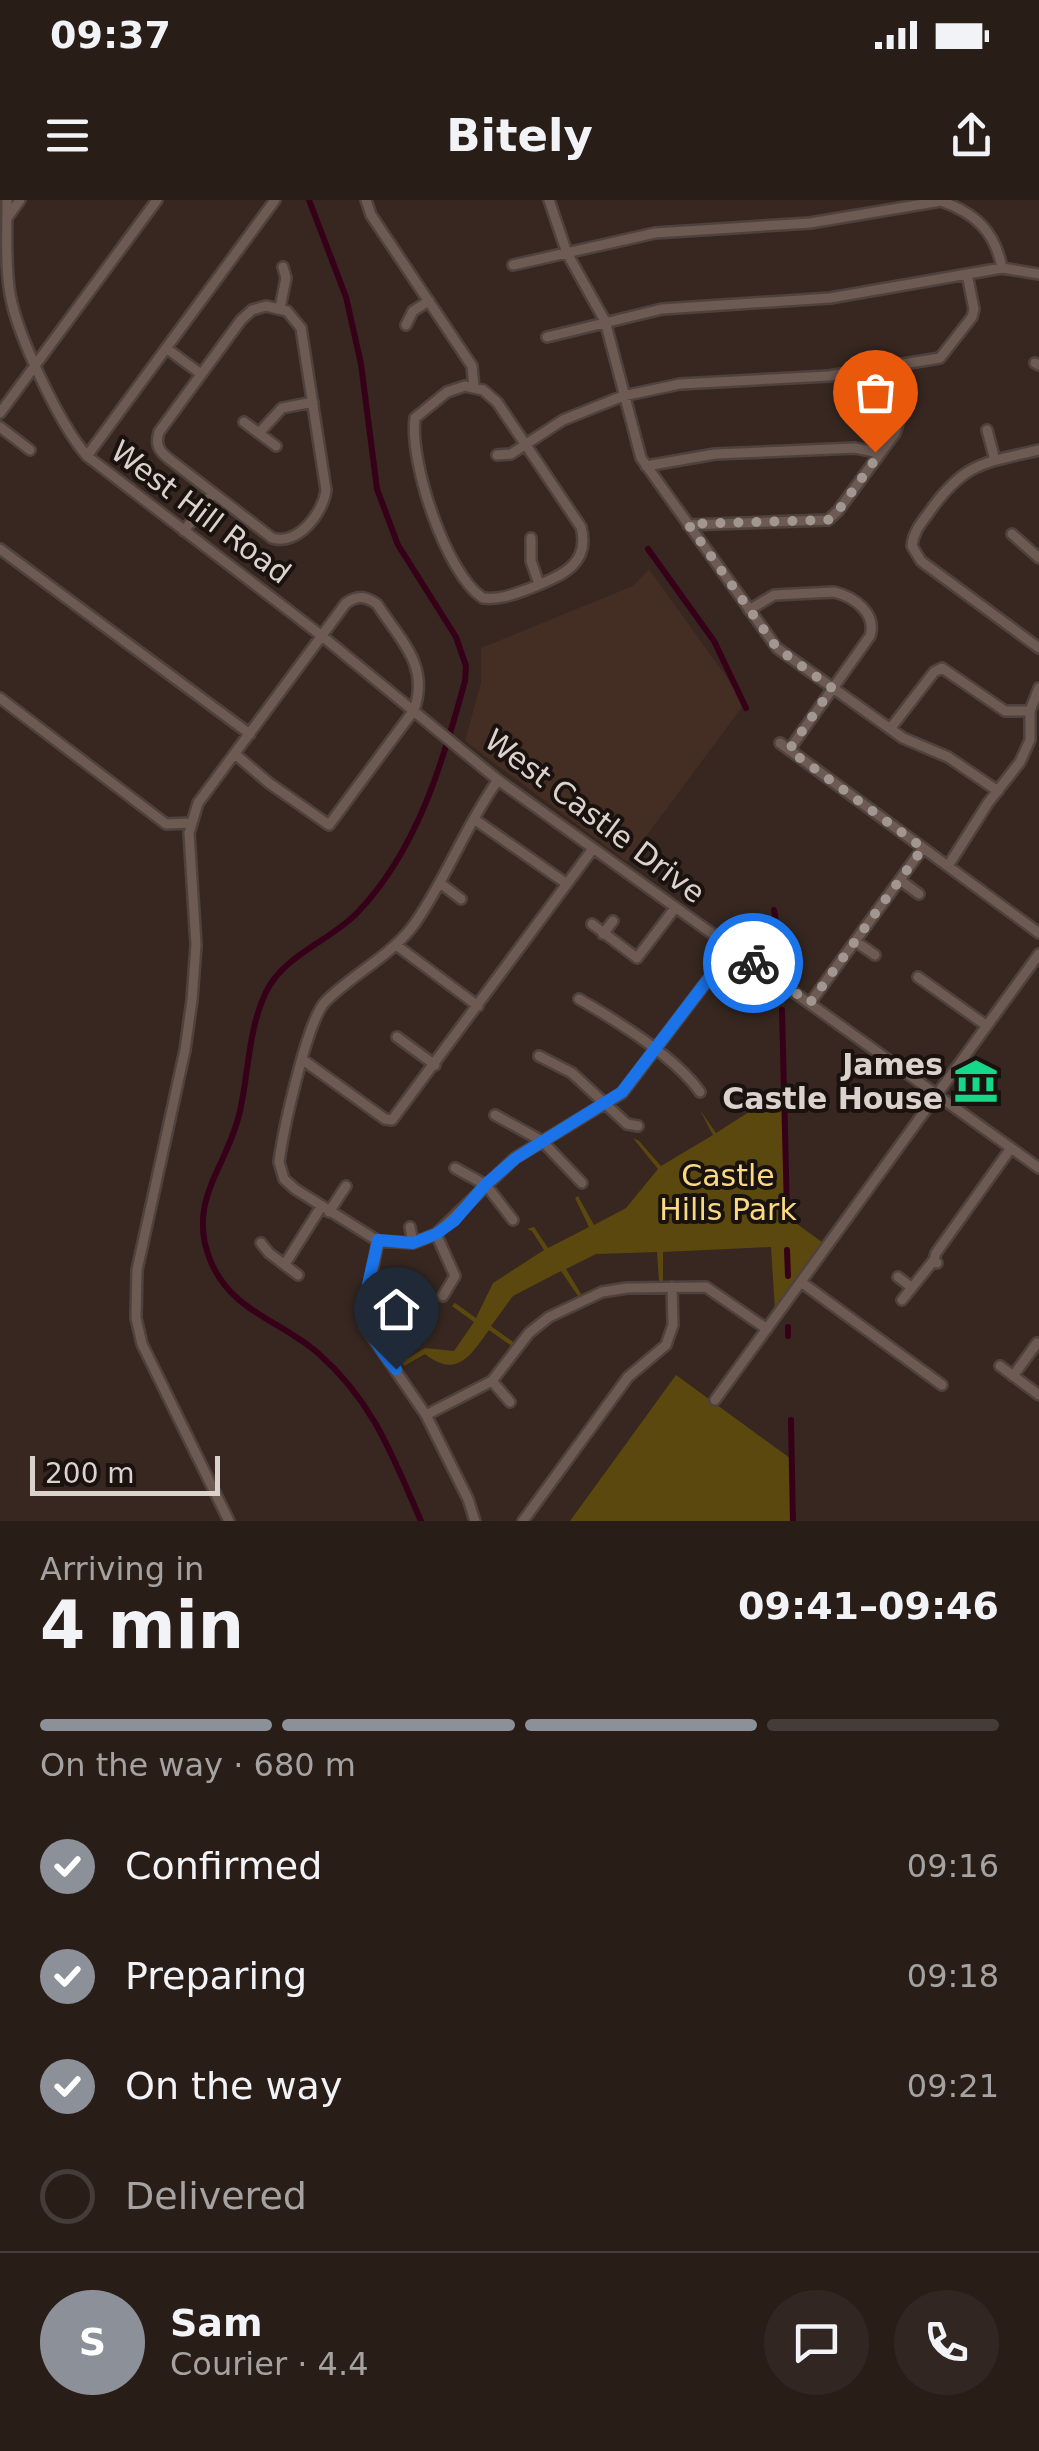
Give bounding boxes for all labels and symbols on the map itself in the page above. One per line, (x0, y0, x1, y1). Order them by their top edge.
pin (833, 350, 918, 453)
street label: West Hill Road (104, 433, 298, 591)
street label: West Castle Drive (478, 722, 712, 910)
courier (703, 913, 803, 1013)
place label: James Castle House (722, 1047, 943, 1116)
museum icon: James Castle House (952, 1057, 1000, 1105)
park label: Castle Hills Park (659, 1158, 797, 1227)
pin (354, 1267, 439, 1370)
scale bar (30, 1451, 220, 1496)

